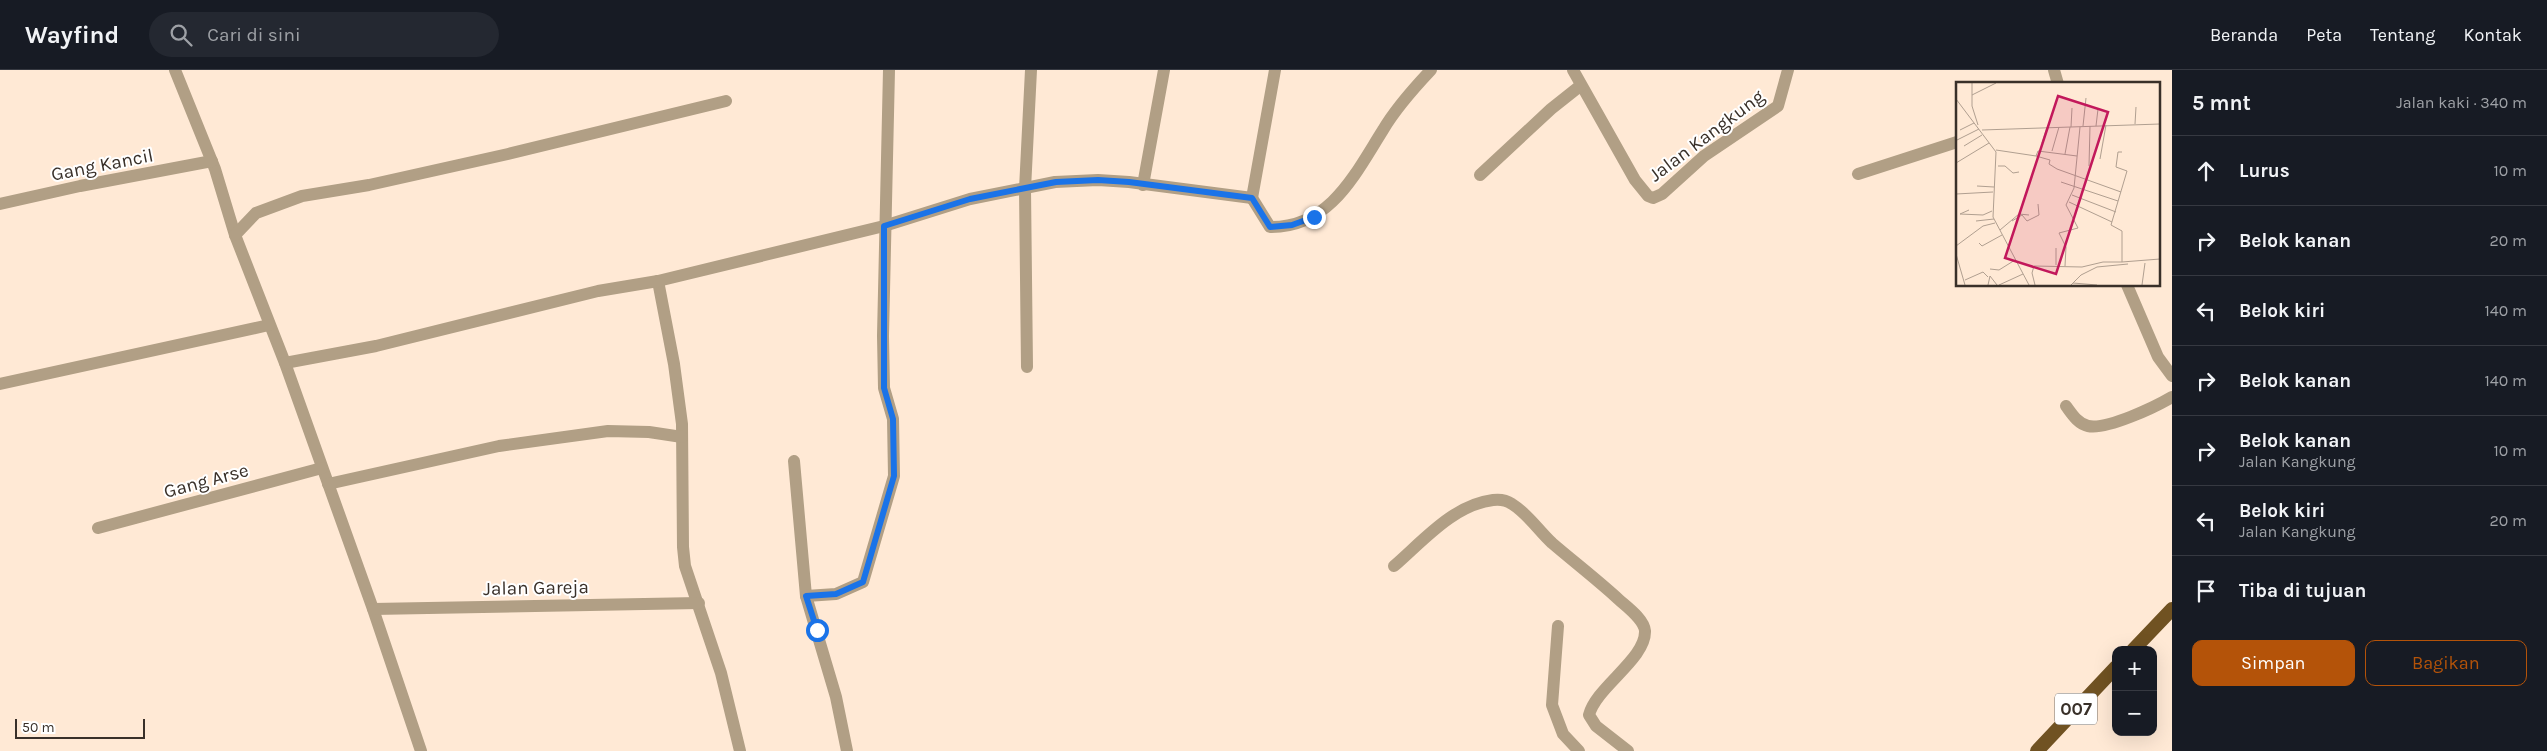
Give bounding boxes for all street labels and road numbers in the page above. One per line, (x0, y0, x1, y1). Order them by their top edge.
street label: Jalan Kangkung (1645, 85, 1769, 186)
street label: Gang Kancil (49, 144, 155, 186)
street label: Gang Arse (161, 459, 251, 503)
street label: Jalan Gareja (483, 576, 589, 600)
road number: 007 (2055, 694, 2097, 724)

